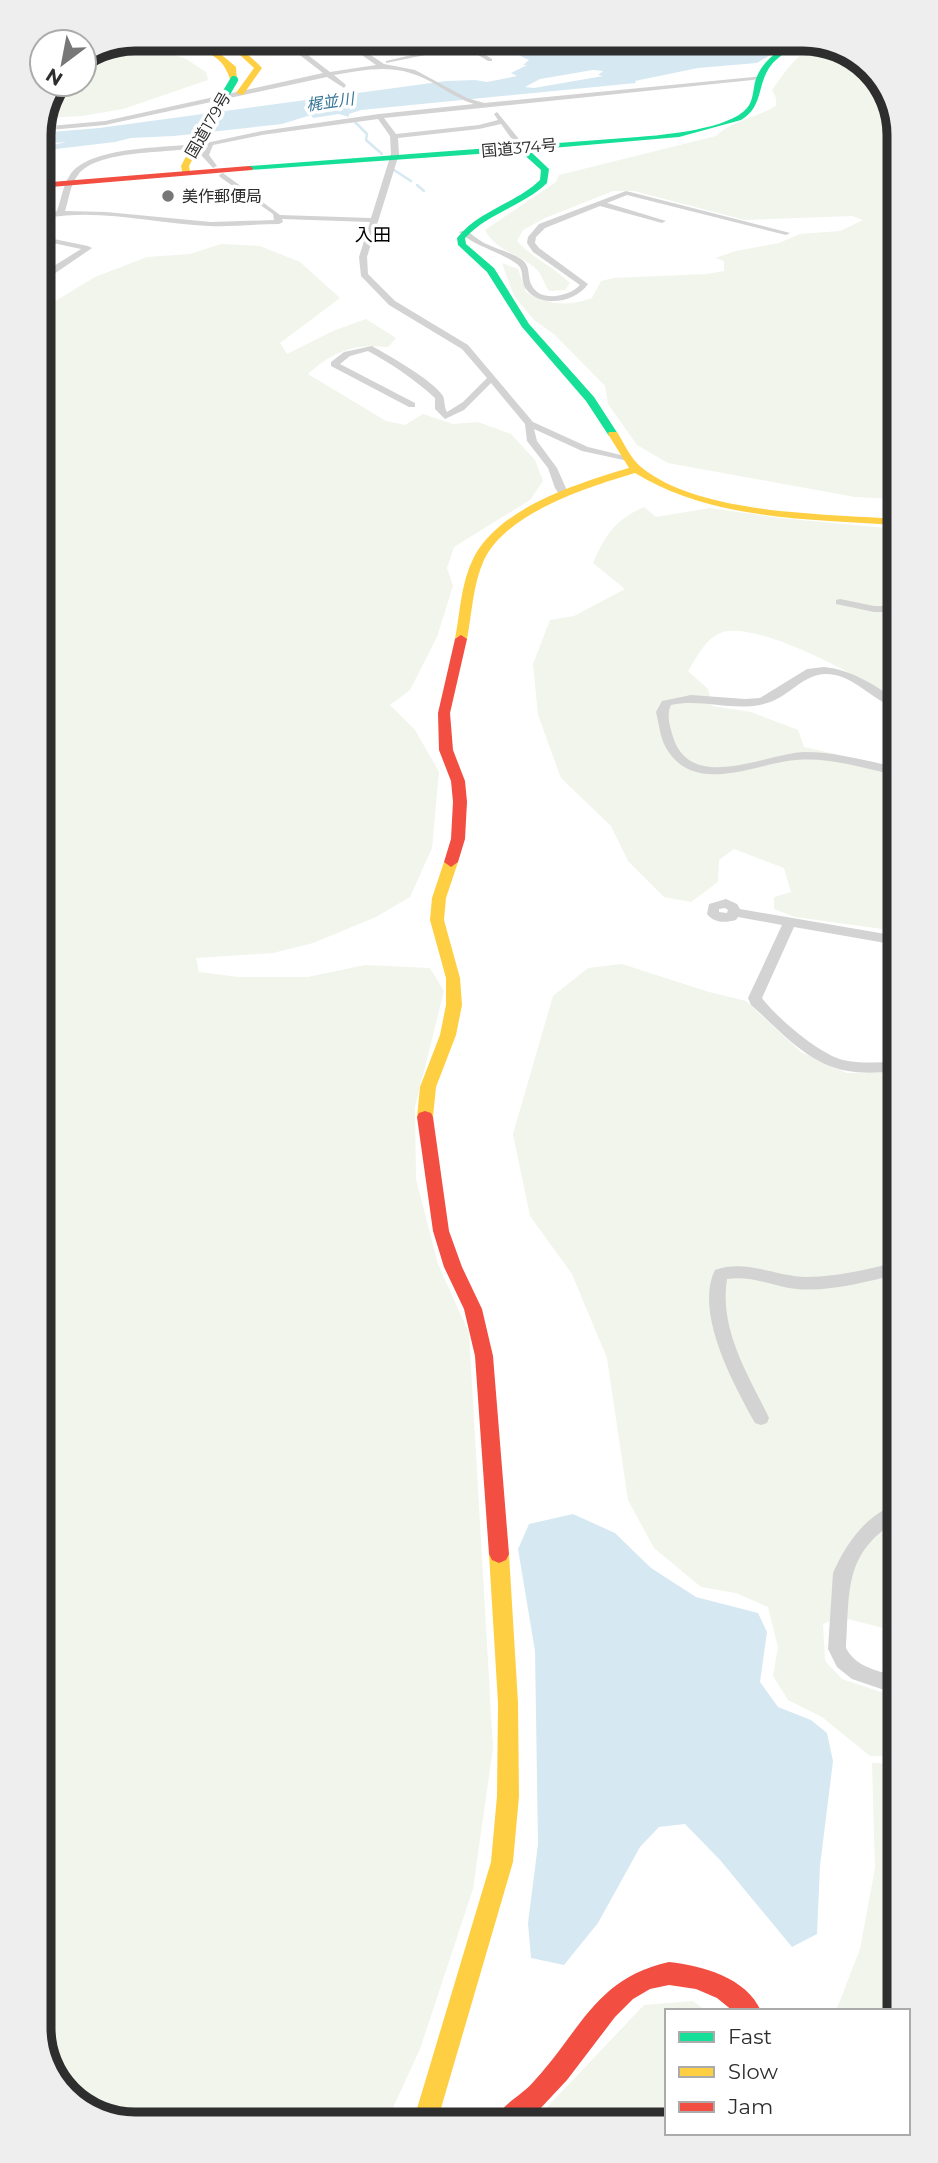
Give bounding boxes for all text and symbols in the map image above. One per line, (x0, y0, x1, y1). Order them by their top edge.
north arrow (28, 28, 98, 98)
text: N (42, 63, 67, 91)
street label: 国道179号 (182, 89, 234, 161)
water label: 梶並川 (305, 89, 357, 115)
street label: 国道374号 (480, 135, 558, 161)
place label: 美作郵便局 (182, 187, 262, 206)
marker: 美作郵便局 (160, 188, 176, 204)
district label: 入田 (355, 224, 391, 246)
legend (665, 2009, 910, 2135)
text: Fast (728, 2024, 772, 2049)
text: Slow (728, 2059, 778, 2084)
text: Jam (727, 2094, 773, 2119)

